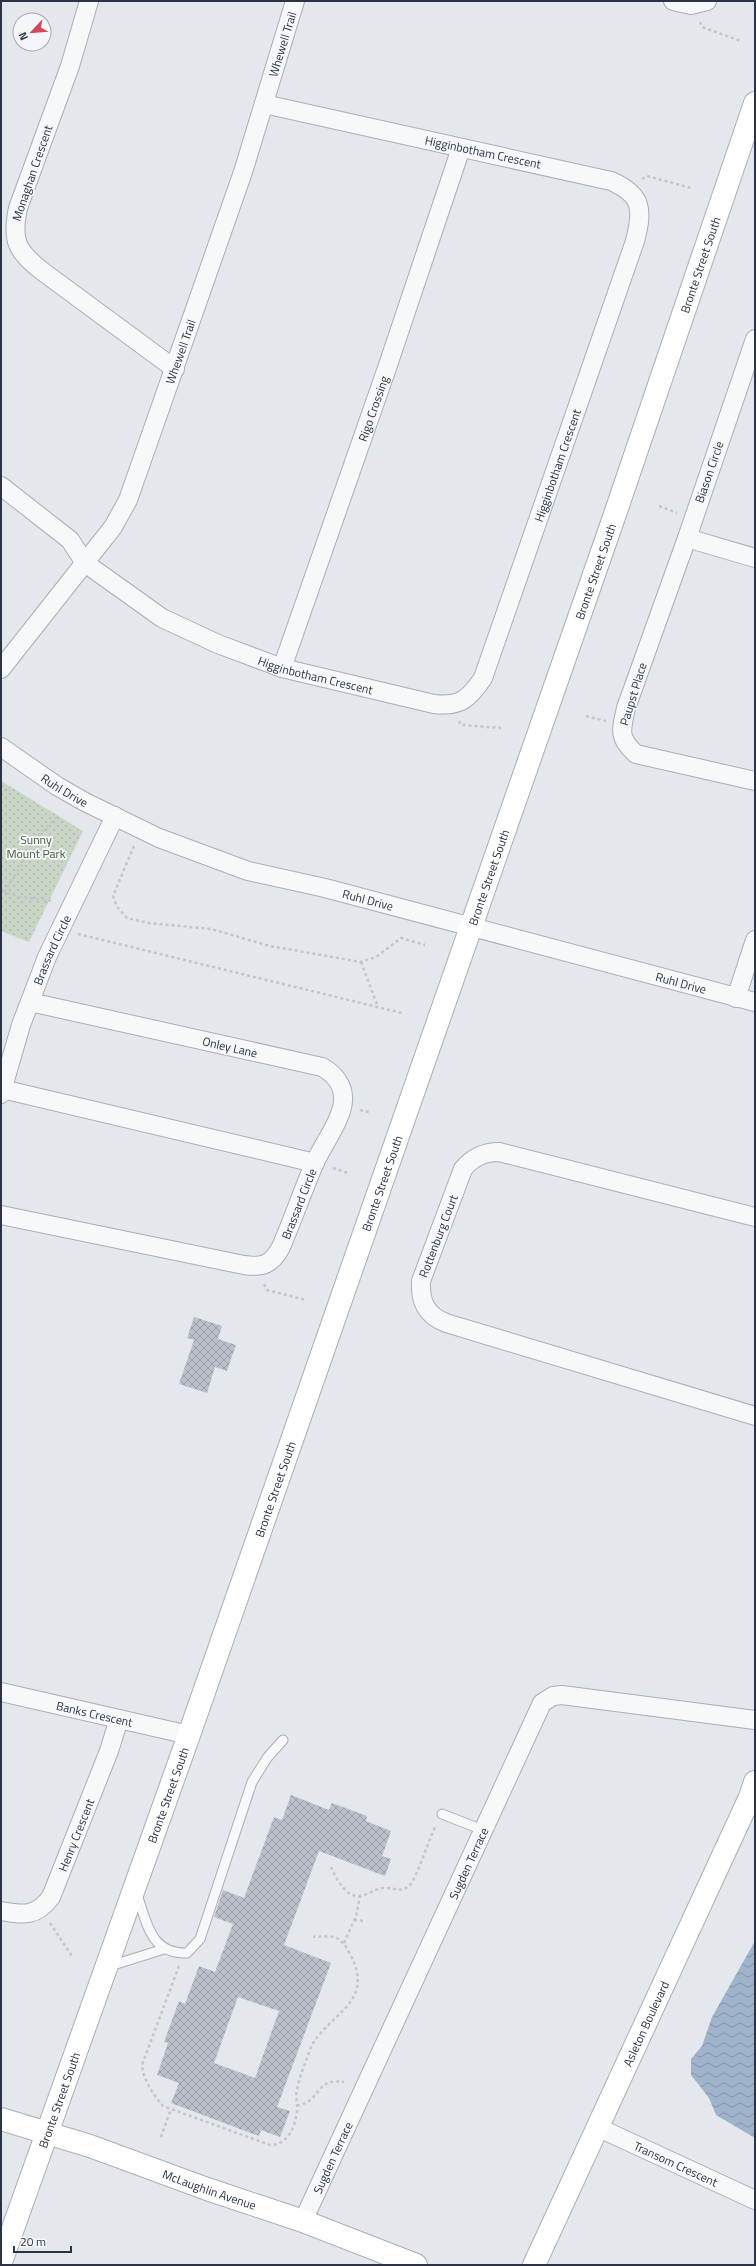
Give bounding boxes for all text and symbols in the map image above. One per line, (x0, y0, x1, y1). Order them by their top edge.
street label: Whewell Trail (263, 9, 301, 79)
north arrow (12, 12, 52, 52)
text: N (14, 29, 32, 43)
street label: Monaghan Crescent (7, 122, 58, 224)
street label: Higginbotham Crescent (423, 130, 543, 174)
street label: Bronte Street South (675, 214, 725, 315)
street label: Whewell Trail (160, 317, 200, 387)
street label: Rigo Crossing (353, 373, 393, 444)
street label: Higginbotham Crescent (529, 406, 586, 524)
street label: Biason Circle (690, 439, 728, 505)
street label: Bronte Street South (570, 521, 621, 622)
street label: Higginbotham Crescent (255, 650, 376, 699)
street label: Paupst Place (614, 660, 652, 728)
street label: Ruhl Drive (37, 768, 92, 811)
street label: Bronte Street South (463, 827, 514, 928)
park label: Sunny Mount Park (7, 830, 66, 863)
street label: Ruhl Drive (340, 884, 395, 915)
street label: Brassard Circle (28, 912, 75, 988)
street label: Ruhl Drive (654, 967, 709, 998)
street label: Onley Lane (201, 1031, 259, 1063)
street label: Bronte Street South (356, 1133, 407, 1234)
street label: Brassard Circle (276, 1165, 321, 1242)
street label: Rottenburg Court (413, 1191, 463, 1280)
street label: Bronte Street South (249, 1438, 300, 1540)
street label: Banks Crescent (54, 1695, 135, 1732)
street label: Bronte Street South (142, 1744, 194, 1845)
street label: Henry Crescent (53, 1795, 99, 1874)
street label: Sugden Terrace (443, 1824, 493, 1902)
street label: Asleton Boulevard (618, 1978, 673, 2069)
street label: Bronte Street South (33, 2049, 85, 2151)
street label: Sugden Terrace (307, 2118, 357, 2197)
street label: Transom Crescent (631, 2136, 722, 2191)
street label: McLaughlin Avenue (160, 2164, 259, 2214)
scale bar (14, 2228, 71, 2254)
text: 20 m (20, 2232, 46, 2251)

